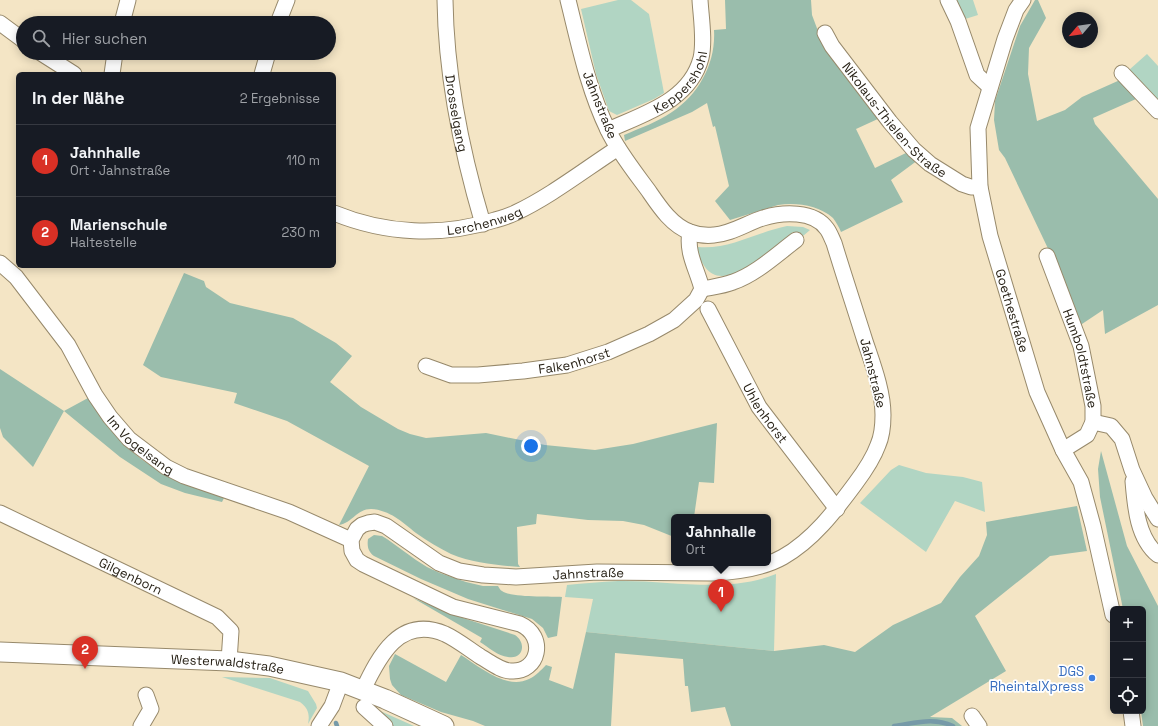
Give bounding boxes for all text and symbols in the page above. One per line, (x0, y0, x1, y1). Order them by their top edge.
north arrow (1062, 12, 1098, 48)
search box (16, 16, 336, 60)
icon: search (30, 27, 52, 49)
text: Hier suchen (62, 29, 147, 48)
street label: Keppershohl (650, 50, 711, 117)
street label: Nikolaus-Thielen-Straße (839, 59, 950, 181)
street label: Jahnstraße (579, 69, 621, 141)
street label: Drosselgang (442, 74, 472, 153)
text: In der Nähe (32, 87, 124, 109)
text: 2 Ergebnisse (240, 90, 320, 107)
text: Jahnhalle (70, 143, 140, 162)
text: 1 (42, 152, 48, 169)
text: 110 m (286, 152, 320, 169)
text: Ort · Jahnstraße (70, 162, 170, 179)
street label: Lerchenweg (446, 202, 525, 238)
text: Marienschule (70, 215, 167, 234)
text: 2 (41, 224, 49, 241)
text: 230 m (282, 224, 320, 241)
text: Haltestelle (70, 234, 137, 251)
street label: Goethestraße (992, 267, 1033, 354)
street label: Humboldtstraße (1059, 306, 1102, 409)
street label: Jahnstraße (856, 336, 890, 410)
street label: Falkenhorst (537, 343, 612, 377)
street label: Uhlenhorst (739, 380, 792, 446)
street label: Im Vogelsang (104, 412, 177, 478)
your location (521, 436, 541, 456)
popup (671, 514, 771, 566)
text: Jahnhalle (686, 522, 756, 541)
text: Ort (686, 541, 705, 558)
street label: Gilgenborn (96, 553, 165, 598)
street label: Jahnstraße (552, 563, 624, 583)
pin: 1 (708, 579, 734, 612)
map controls (1110, 606, 1146, 714)
button: + (1110, 606, 1146, 642)
pin: 2 (72, 636, 98, 669)
button: − (1110, 642, 1146, 678)
street label: Westerwaldstraße (171, 650, 286, 678)
place label: DGS RheintalXpress (990, 663, 1084, 695)
marker: DGS RheintalXpress (1087, 673, 1097, 683)
button: locate (1110, 678, 1146, 714)

